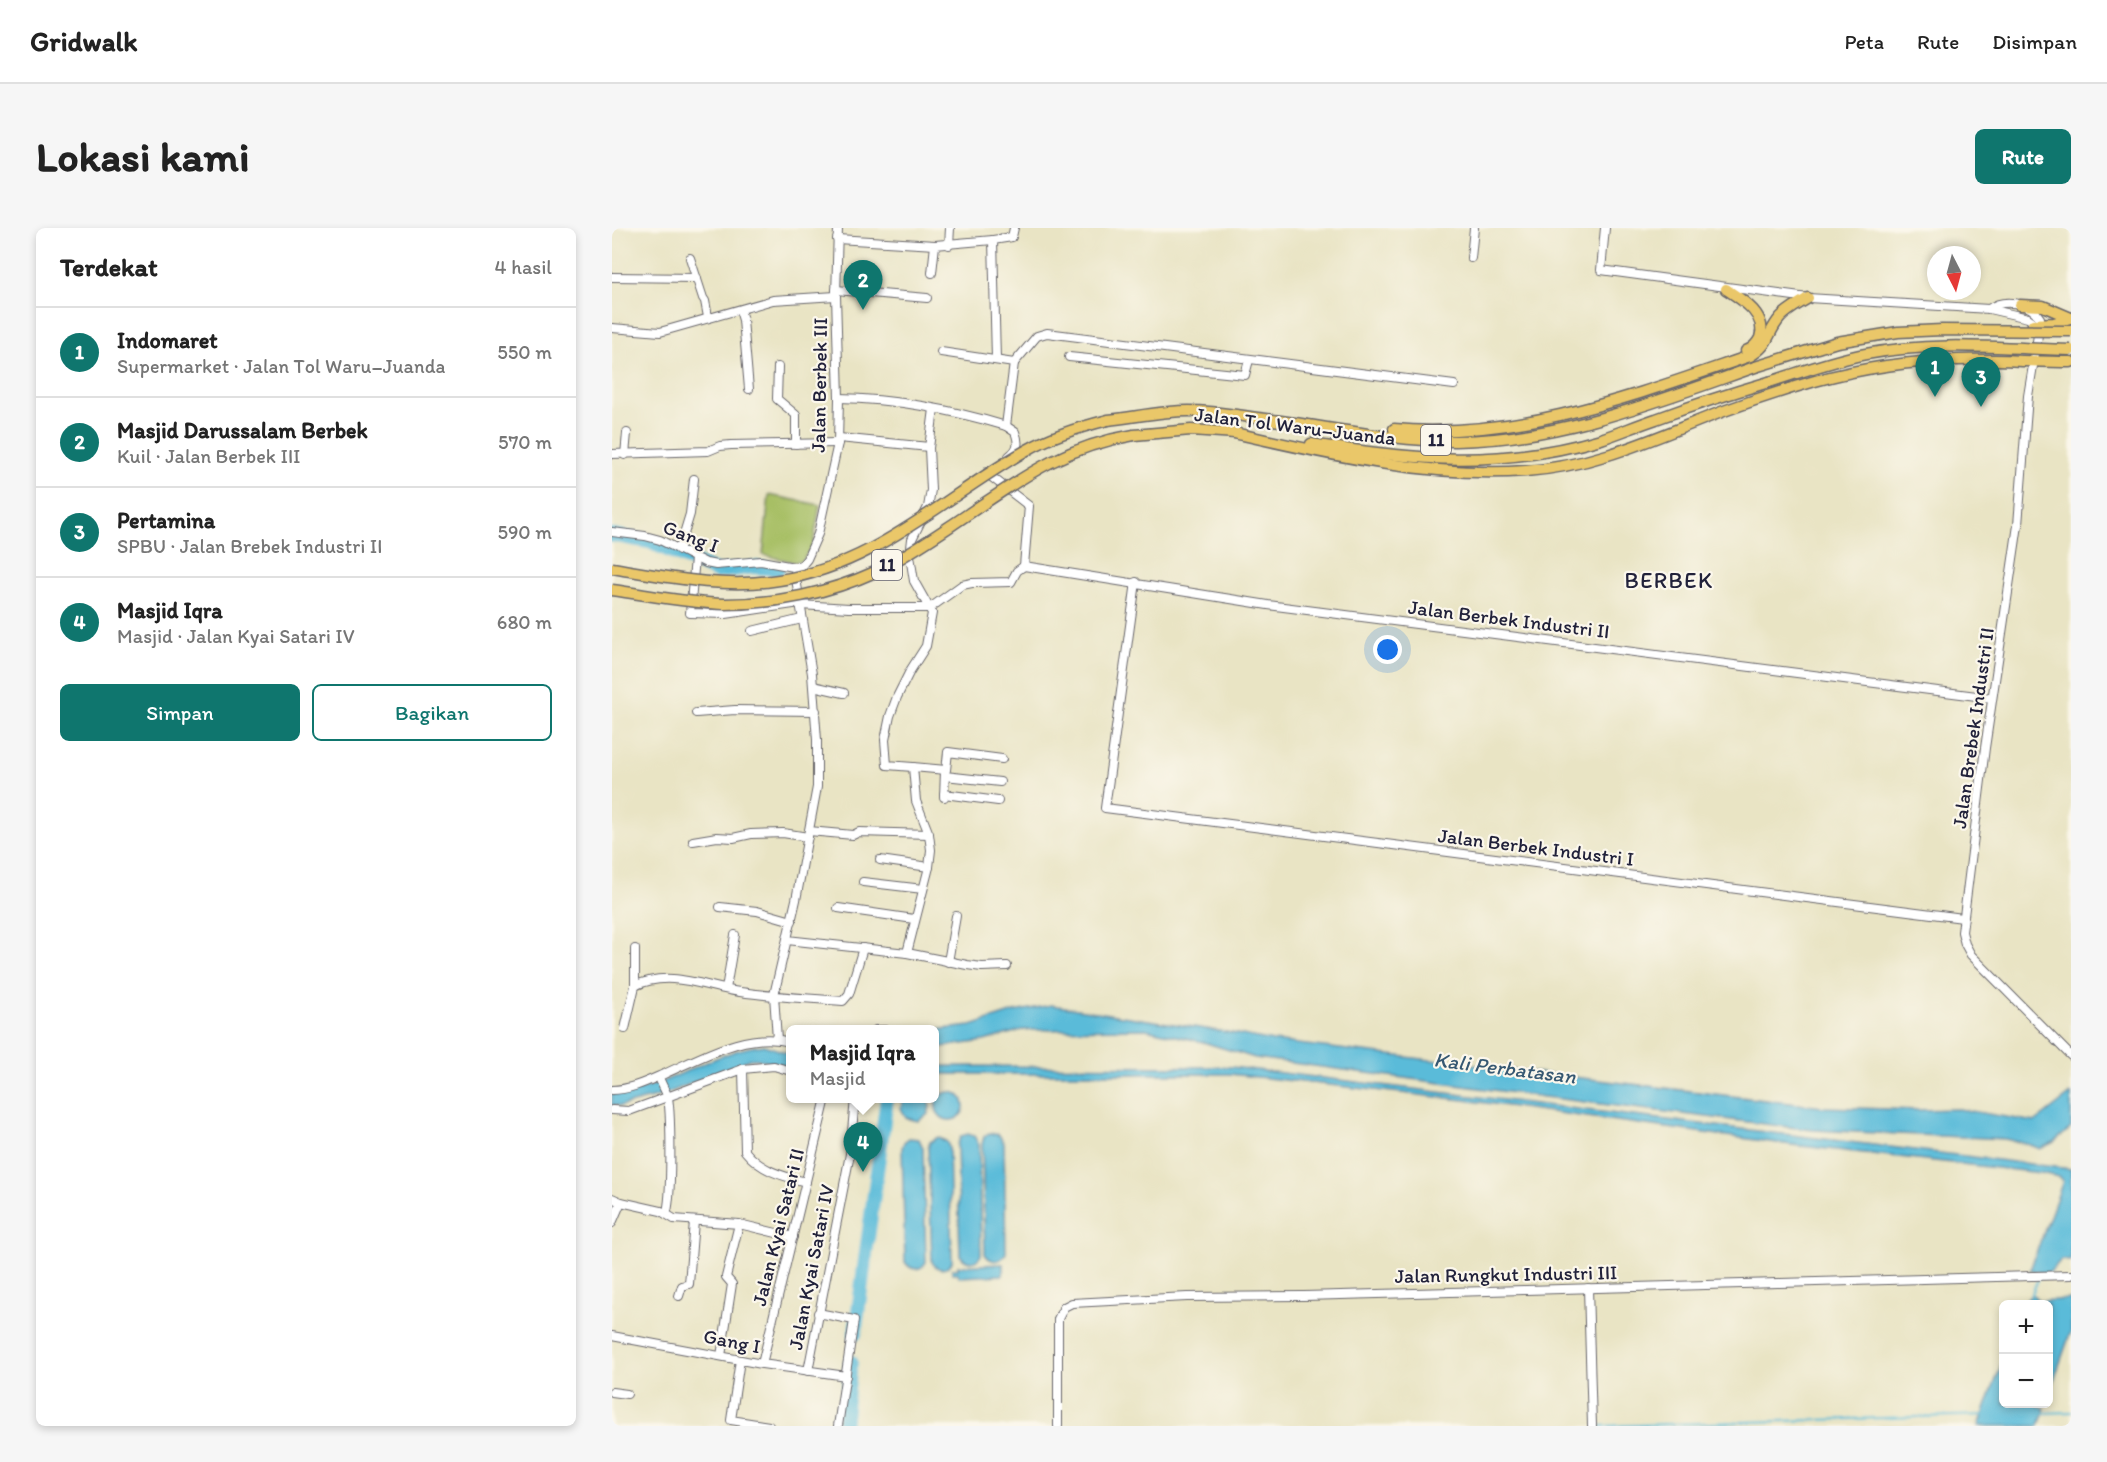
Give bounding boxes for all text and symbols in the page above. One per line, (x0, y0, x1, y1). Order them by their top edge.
text: Gridwalk (30, 24, 138, 58)
text: Peta (1844, 29, 1884, 54)
text: Rute (1917, 29, 1959, 54)
text: Disimpan (1992, 29, 2077, 54)
button: Rute (1975, 129, 2071, 184)
text: Lokasi kami (36, 131, 250, 182)
north arrow (1927, 246, 1981, 300)
text: Terdekat (60, 251, 158, 283)
text: 4 hasil (495, 255, 552, 279)
pin: 2 (844, 260, 882, 310)
street label: Jalan Berbek III (806, 317, 832, 453)
text: Indomaret (117, 327, 218, 354)
text: 1 (75, 340, 84, 364)
text: 550 m (497, 340, 552, 364)
pin: 1 (1916, 348, 1954, 397)
text: Supermarket · Jalan Tol Waru–Juanda (117, 354, 445, 378)
pin: 3 (1962, 358, 2000, 407)
street label: Jalan Tol Waru–Juanda (1193, 402, 1397, 450)
text: Masjid Darussalam Berbek (117, 417, 368, 444)
road number: 11 (1421, 425, 1451, 455)
text: 2 (74, 430, 85, 454)
text: 570 m (498, 430, 552, 454)
text: Kuil · Jalan Berbek III (117, 444, 301, 468)
text: Pertamina (117, 507, 215, 534)
street label: Gang I (660, 514, 722, 558)
text: 3 (74, 520, 85, 544)
text: 590 m (497, 520, 552, 544)
text: SPBU · Jalan Brebek Industri II (117, 534, 382, 558)
road number: 11 (872, 550, 902, 580)
district label: BERBEK (1624, 567, 1714, 594)
street label: Jalan Berbek Industri II (1407, 595, 1611, 643)
text: Masjid Iqra (117, 597, 223, 624)
text: 4 (73, 610, 86, 634)
text: 680 m (497, 610, 552, 634)
text: Masjid · Jalan Kyai Satari IV (117, 624, 355, 648)
street label: Jalan Brebek Industri II (1947, 626, 1999, 830)
your location (1373, 635, 1402, 664)
button: Simpan (60, 684, 300, 741)
button: Bagikan (312, 684, 552, 741)
street label: Jalan Berbek Industri I (1437, 823, 1635, 871)
popup (786, 1025, 939, 1103)
text: Masjid Iqra (810, 1039, 915, 1066)
water label: Kali Perbatasan (1433, 1046, 1578, 1089)
text: Masjid (810, 1066, 866, 1090)
pin: 4 (844, 1122, 882, 1172)
street label: Jalan Kyai Satari II (747, 1146, 809, 1308)
street label: Jalan Kyai Satari IV (783, 1182, 839, 1352)
street label: Jalan Rungkut Industri III (1394, 1260, 1618, 1288)
map controls (1999, 1300, 2053, 1408)
button: + (1999, 1300, 2053, 1354)
street label: Gang I (701, 1324, 763, 1358)
button: − (1999, 1354, 2053, 1408)

